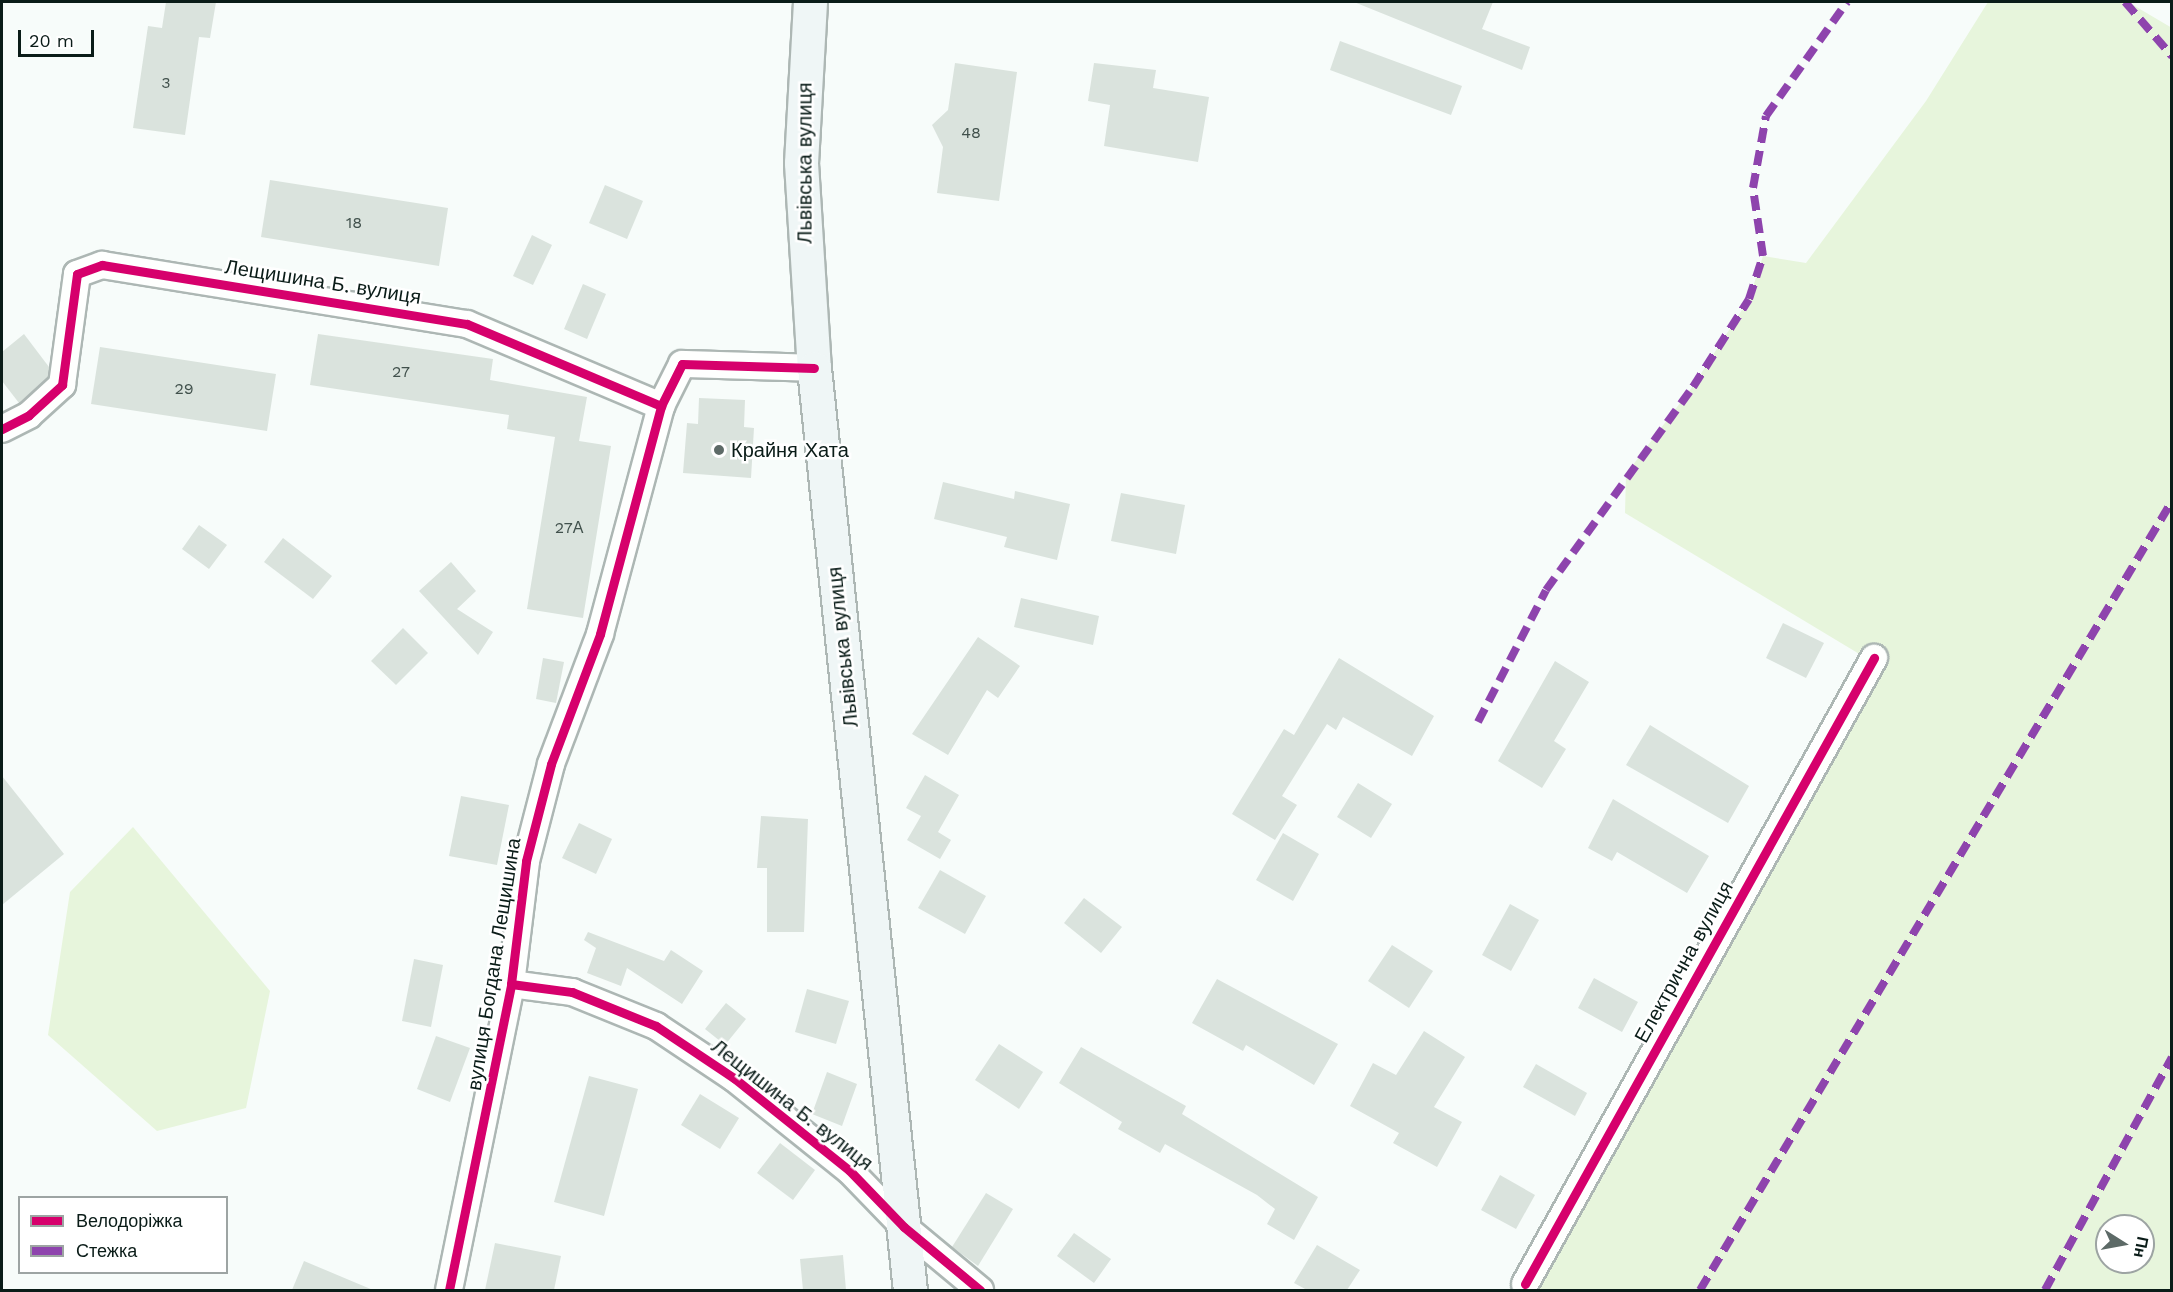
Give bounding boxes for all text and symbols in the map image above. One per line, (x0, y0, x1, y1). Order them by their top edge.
scale bar (21, 18, 98, 56)
text: 20 m (29, 30, 74, 51)
house number: 3 (161, 73, 171, 93)
street label: Львівська вулиця (793, 82, 817, 244)
house number: 48 (961, 123, 981, 143)
house number: 18 (346, 213, 362, 233)
street label: Лещишина Б. вулиця (223, 255, 423, 309)
house number: 27 (392, 362, 410, 382)
house number: 29 (174, 379, 194, 399)
place label: Крайня Хата (731, 438, 849, 462)
marker: Крайня Хата (712, 443, 726, 457)
house number: 27А (555, 518, 583, 538)
street label: Львівська вулиця (823, 565, 863, 729)
street label: вулиця Богдана Лещишина (462, 836, 526, 1092)
street label: Електрична вулиця (1630, 877, 1738, 1047)
street label: Лещишина Б. вулиця (707, 1035, 877, 1175)
legend (18, 1196, 228, 1274)
text: Велодоріжка (76, 1210, 183, 1231)
north arrow (2095, 1214, 2155, 1274)
text: Пн (2130, 1235, 2153, 1259)
text: Стежка (76, 1240, 137, 1261)

